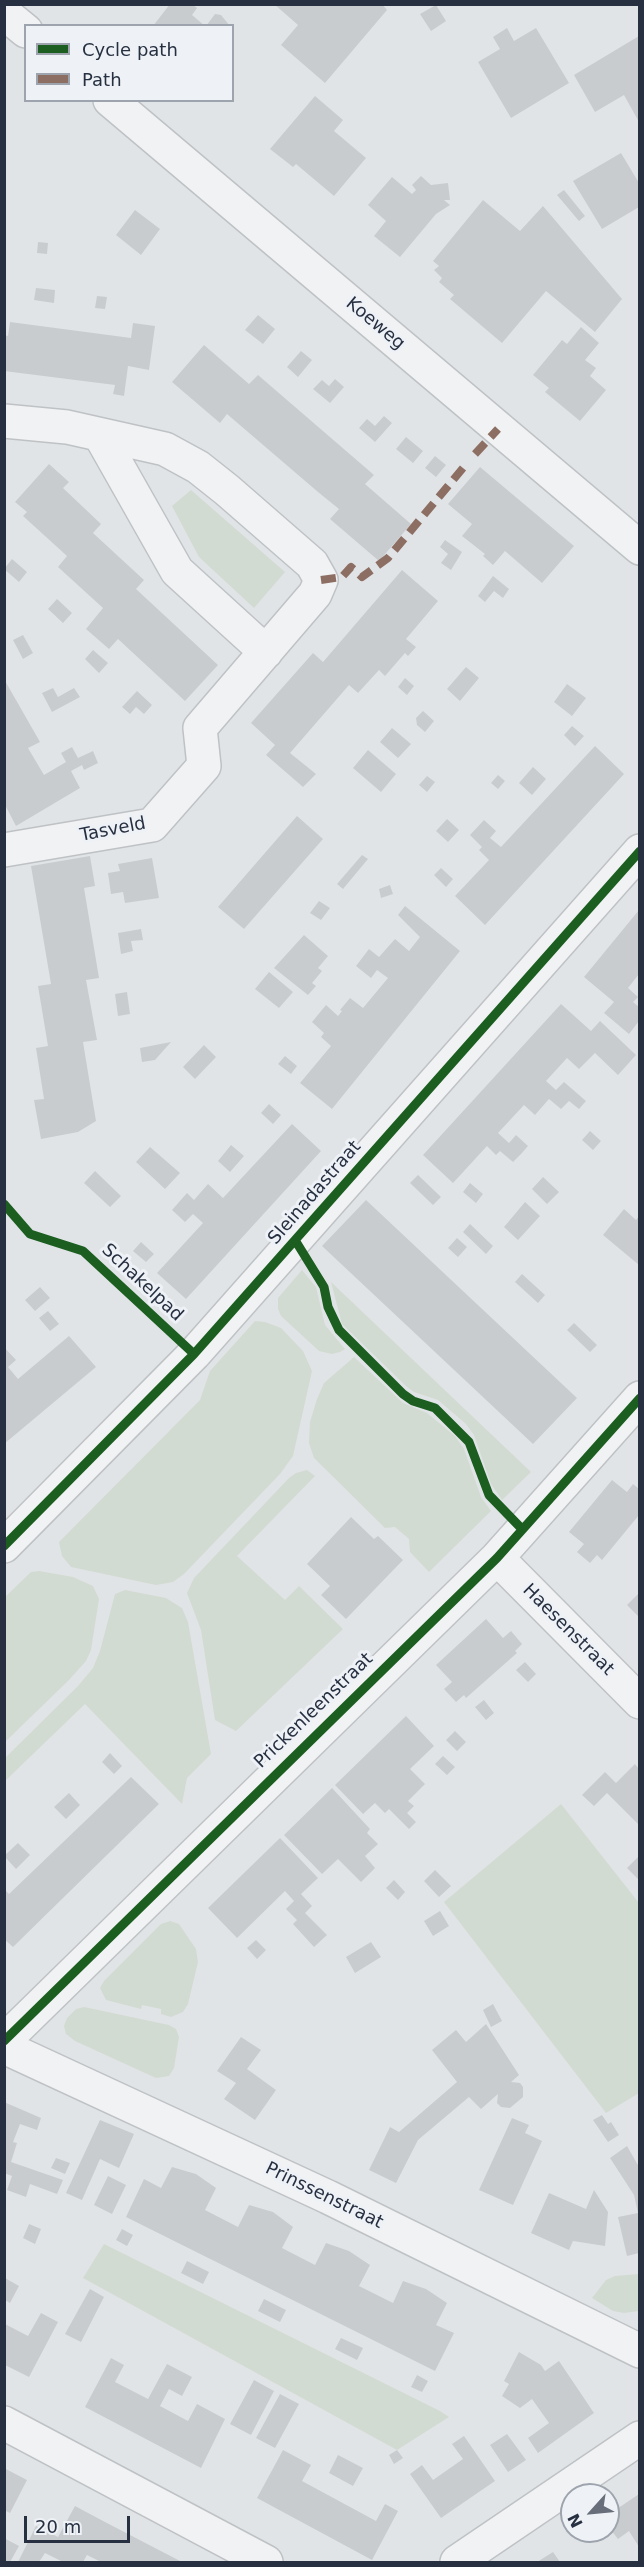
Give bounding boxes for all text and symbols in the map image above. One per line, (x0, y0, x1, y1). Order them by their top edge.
legend (24, 24, 234, 102)
text: Cycle path (82, 39, 178, 60)
text: Path (82, 69, 122, 90)
street label: Koeweg (341, 293, 409, 355)
street label: Tasveld (78, 813, 148, 847)
street label: Sleinadastraat (264, 1137, 366, 1249)
street label: Schakelpad (97, 1240, 187, 1326)
street label: Haesenstraat (518, 1580, 618, 1680)
street label: Prickenleenstraat (250, 1649, 378, 1773)
street label: Prinssenstraat (262, 2158, 386, 2234)
north arrow (560, 2483, 620, 2543)
scale bar (27, 2504, 134, 2542)
text: N (564, 2510, 587, 2531)
text: 20 m (35, 2516, 81, 2537)

